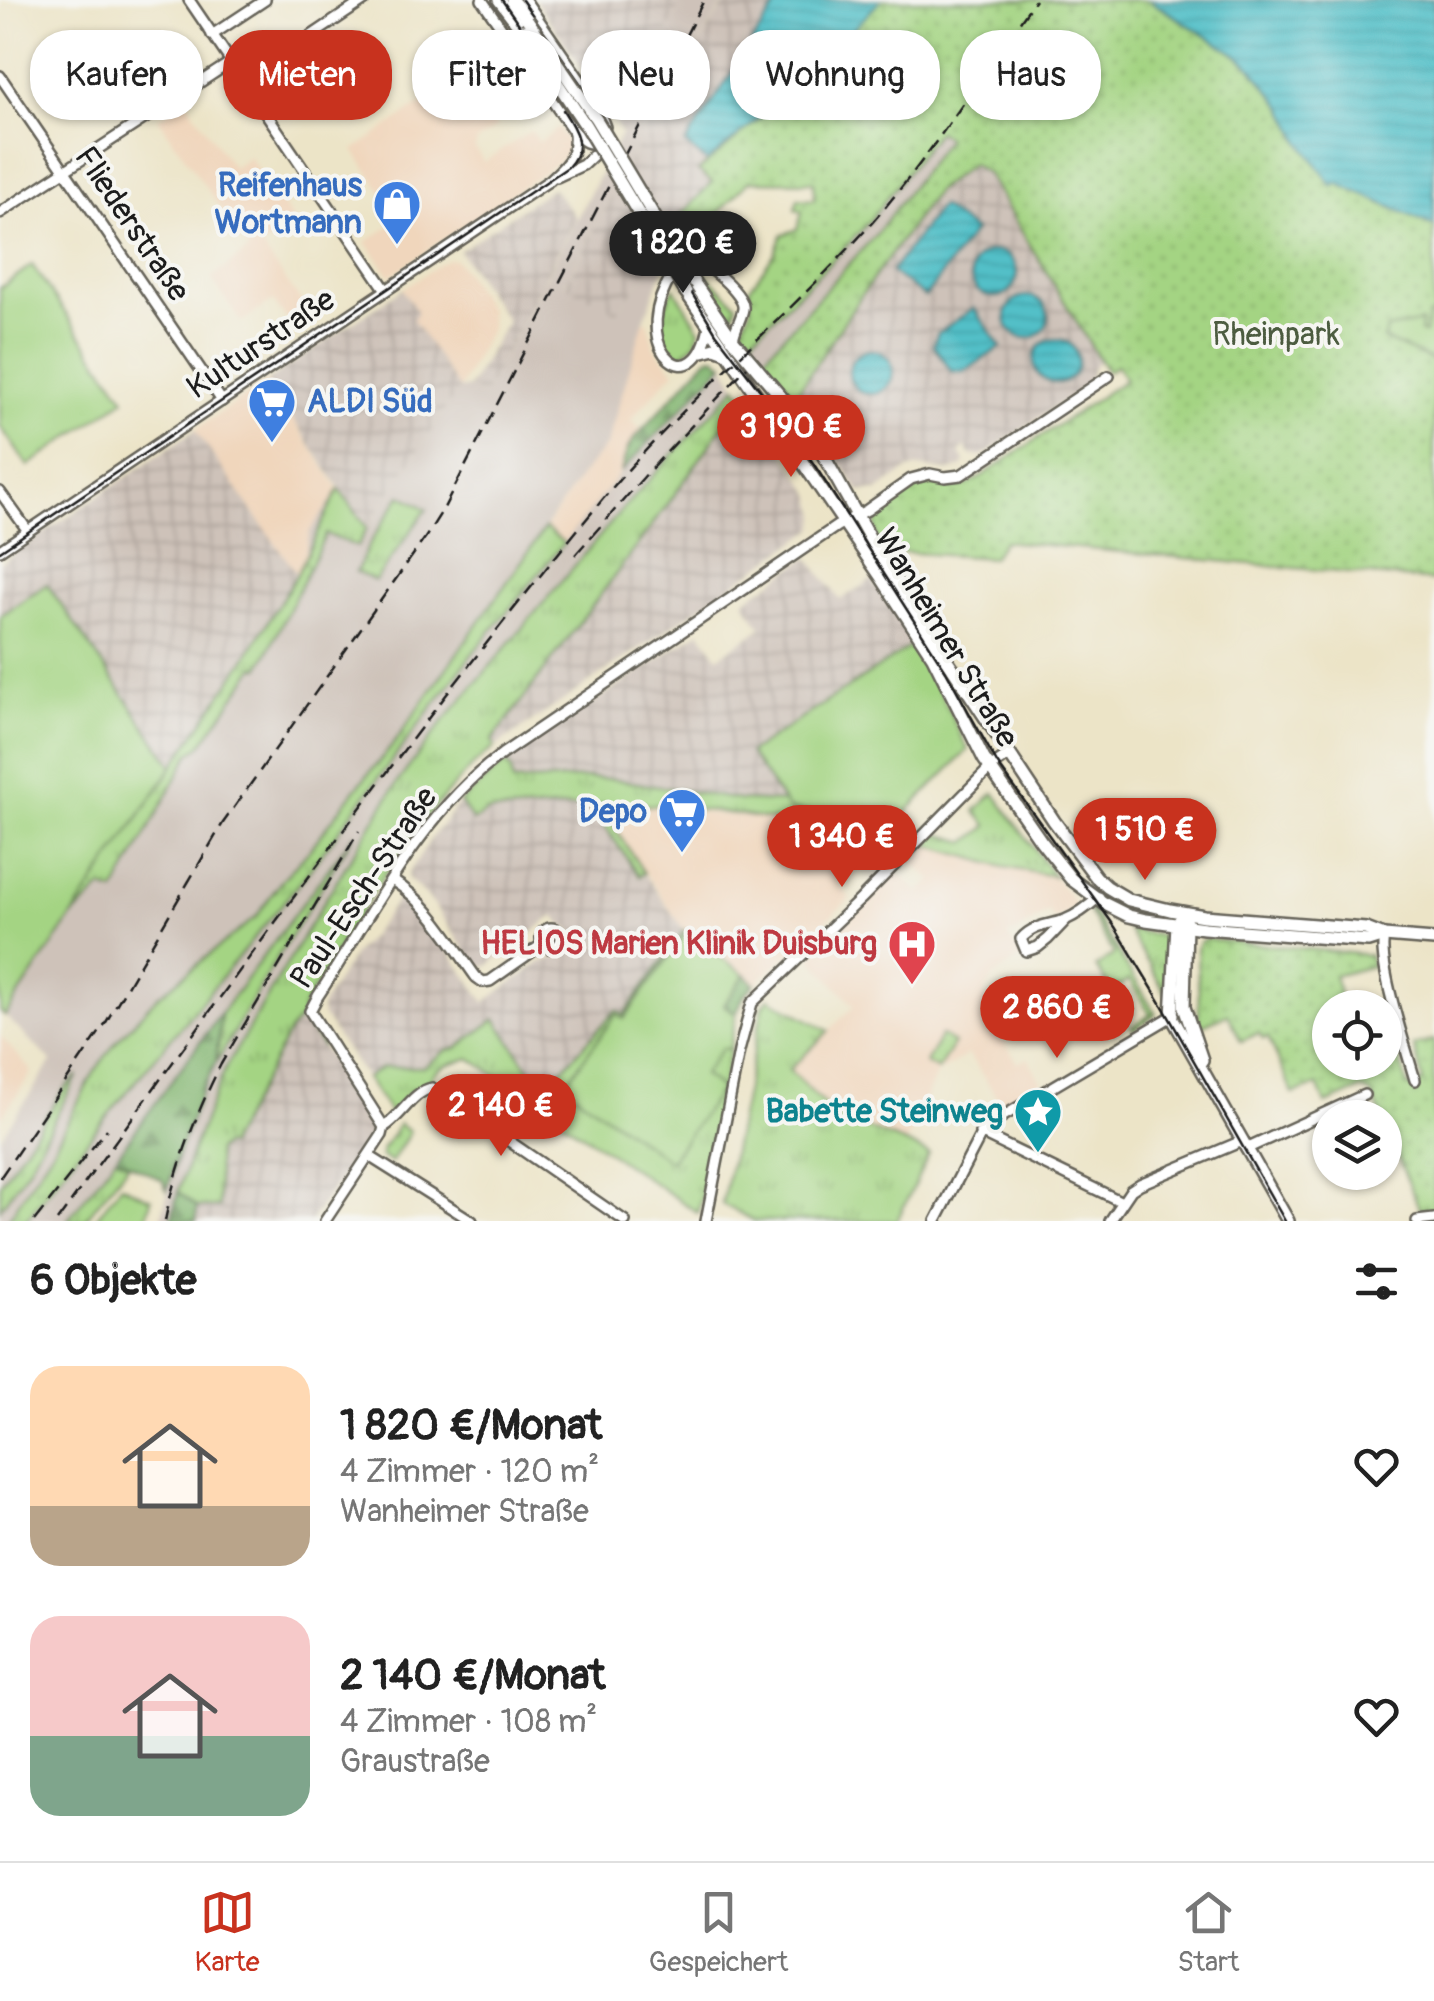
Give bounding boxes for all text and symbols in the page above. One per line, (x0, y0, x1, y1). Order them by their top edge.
chip: Kaufen (30, 30, 203, 120)
chip: Mieten (223, 30, 392, 120)
chip: Filter (412, 30, 561, 120)
chip: Neu (581, 30, 710, 120)
chip: Wohnung (730, 30, 940, 120)
chip: Haus (960, 30, 1101, 120)
street label: Fliederstraße (66, 139, 199, 309)
place label: Reifenhaus Wortmann (215, 166, 363, 243)
shop icon: Reifenhaus Wortmann (371, 178, 423, 246)
pin: 1 820 € (591, 211, 775, 296)
text: 1 820 € (631, 223, 735, 263)
street label: Kulturstraße (179, 280, 343, 408)
park label: Rheinpark (1212, 315, 1340, 355)
supermarket icon: ALDI Süd (246, 376, 298, 444)
place label: ALDI Süd (307, 382, 433, 422)
pin: 3 190 € (699, 395, 883, 480)
text: 3 190 € (739, 407, 843, 447)
street label: Wanheimer Straße (865, 521, 1027, 755)
street label: Paul-Esch-Straße (282, 779, 446, 997)
supermarket icon: Depo (656, 786, 708, 854)
place label: Depo (579, 792, 647, 832)
pin: 1 510 € (1053, 798, 1237, 883)
pin: 1 340 € (750, 805, 934, 890)
text: 1 510 € (1095, 810, 1195, 850)
text: 1 340 € (789, 817, 895, 857)
hospital icon: HELIOS Marien Klinik Duisburg (886, 918, 938, 986)
place label: HELIOS Marien Klinik Duisburg (481, 924, 877, 964)
pin: 2 860 € (965, 976, 1149, 1061)
text: 2 860 € (1002, 988, 1112, 1028)
map controls (1312, 990, 1402, 1190)
button: locate (1312, 990, 1402, 1080)
pin: 2 140 € (409, 1074, 593, 1159)
text: 2 140 € (448, 1086, 554, 1126)
place icon: Babette Steinweg (1012, 1086, 1064, 1154)
place label: Babette Steinweg (766, 1092, 1003, 1132)
button: layers (1312, 1100, 1402, 1190)
icon: filters (1349, 1254, 1404, 1309)
text: 6 Objekte (30, 1255, 196, 1307)
text: 1 820 €/Monat (340, 1400, 602, 1452)
icon: home (110, 1406, 230, 1526)
icon: heart (1349, 1439, 1404, 1494)
text: 4 Zimmer · 120 m² (340, 1452, 599, 1492)
text: Wanheimer Straße (340, 1492, 589, 1532)
text: 2 140 €/Monat (340, 1650, 605, 1702)
icon: home (110, 1656, 230, 1776)
icon: heart (1349, 1689, 1404, 1744)
text: 4 Zimmer · 108 m² (340, 1702, 597, 1742)
text: Graustraße (340, 1742, 490, 1782)
tab: Karte (195, 1885, 260, 1980)
tab: Gespeichert (649, 1885, 788, 1980)
tab: Start (1177, 1885, 1239, 1980)

